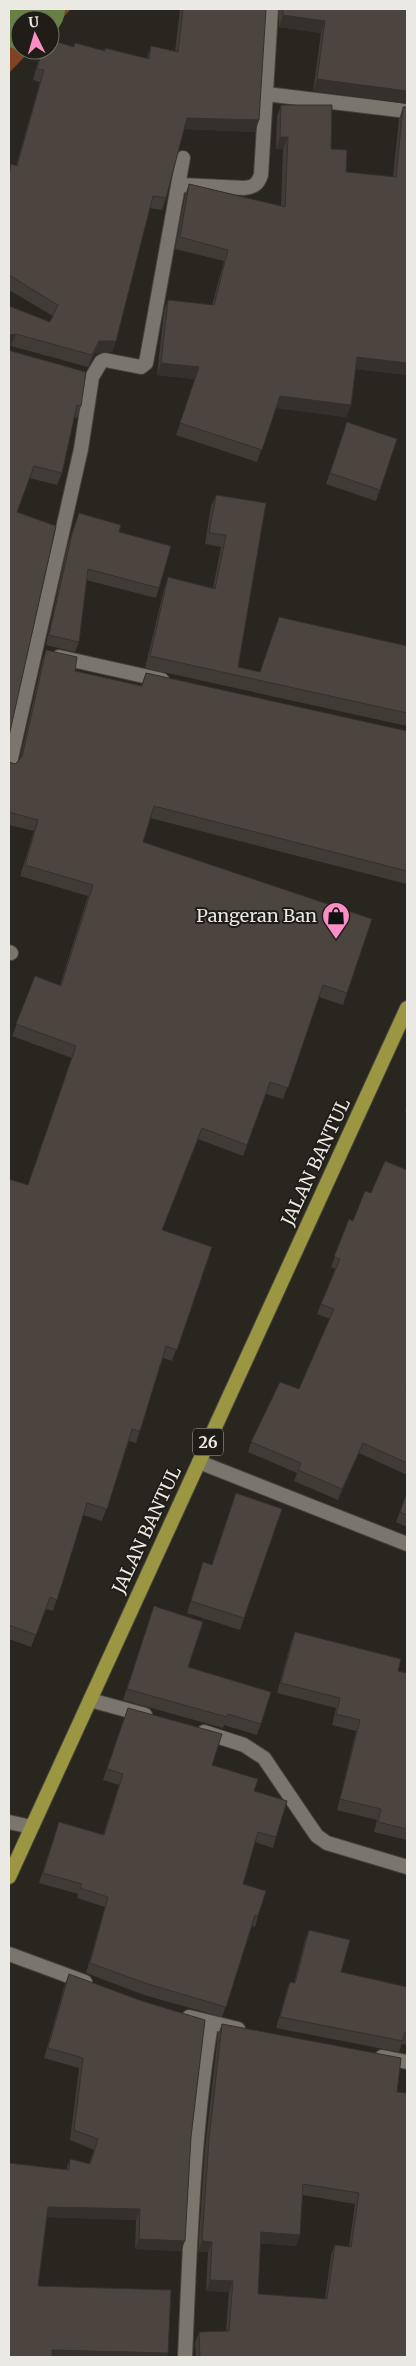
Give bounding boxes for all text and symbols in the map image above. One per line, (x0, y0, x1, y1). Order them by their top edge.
north arrow (10, 10, 60, 60)
text: U (28, 13, 40, 31)
shop icon: Pangeran Ban (321, 901, 351, 940)
place label: Pangeran Ban (196, 904, 317, 927)
street label: JALAN BANTUL (276, 1094, 355, 1230)
road number: 26 (193, 1428, 223, 1455)
street label: JALAN BANTUL (107, 1462, 186, 1598)

